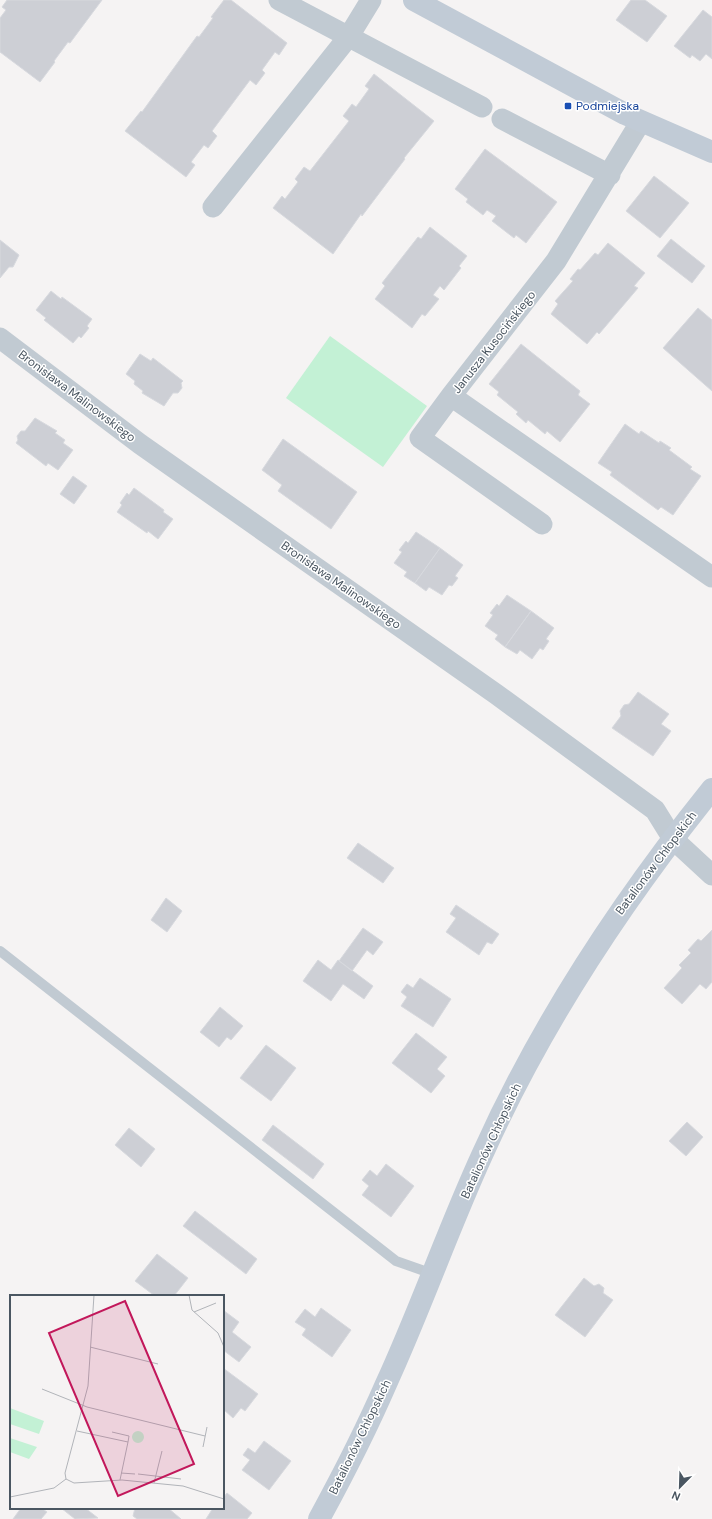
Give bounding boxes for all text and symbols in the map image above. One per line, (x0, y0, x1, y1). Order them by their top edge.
place label: Podmiejska (576, 98, 639, 114)
marker: Podmiejska (563, 101, 573, 111)
street label: Janusza Kusocińskiego (449, 287, 539, 397)
street label: Bronisława Malinowskiego (15, 347, 139, 445)
street label: Bronisława Malinowskiego (278, 537, 404, 633)
street label: Batalionów Chłopskich (612, 808, 700, 918)
street label: Batalionów Chłopskich (457, 1081, 525, 1201)
inset map (10, 1295, 224, 1509)
street label: Batalionów Chłopskich (325, 1377, 395, 1497)
north arrow (660, 1467, 700, 1507)
text: N (670, 1488, 683, 1504)

